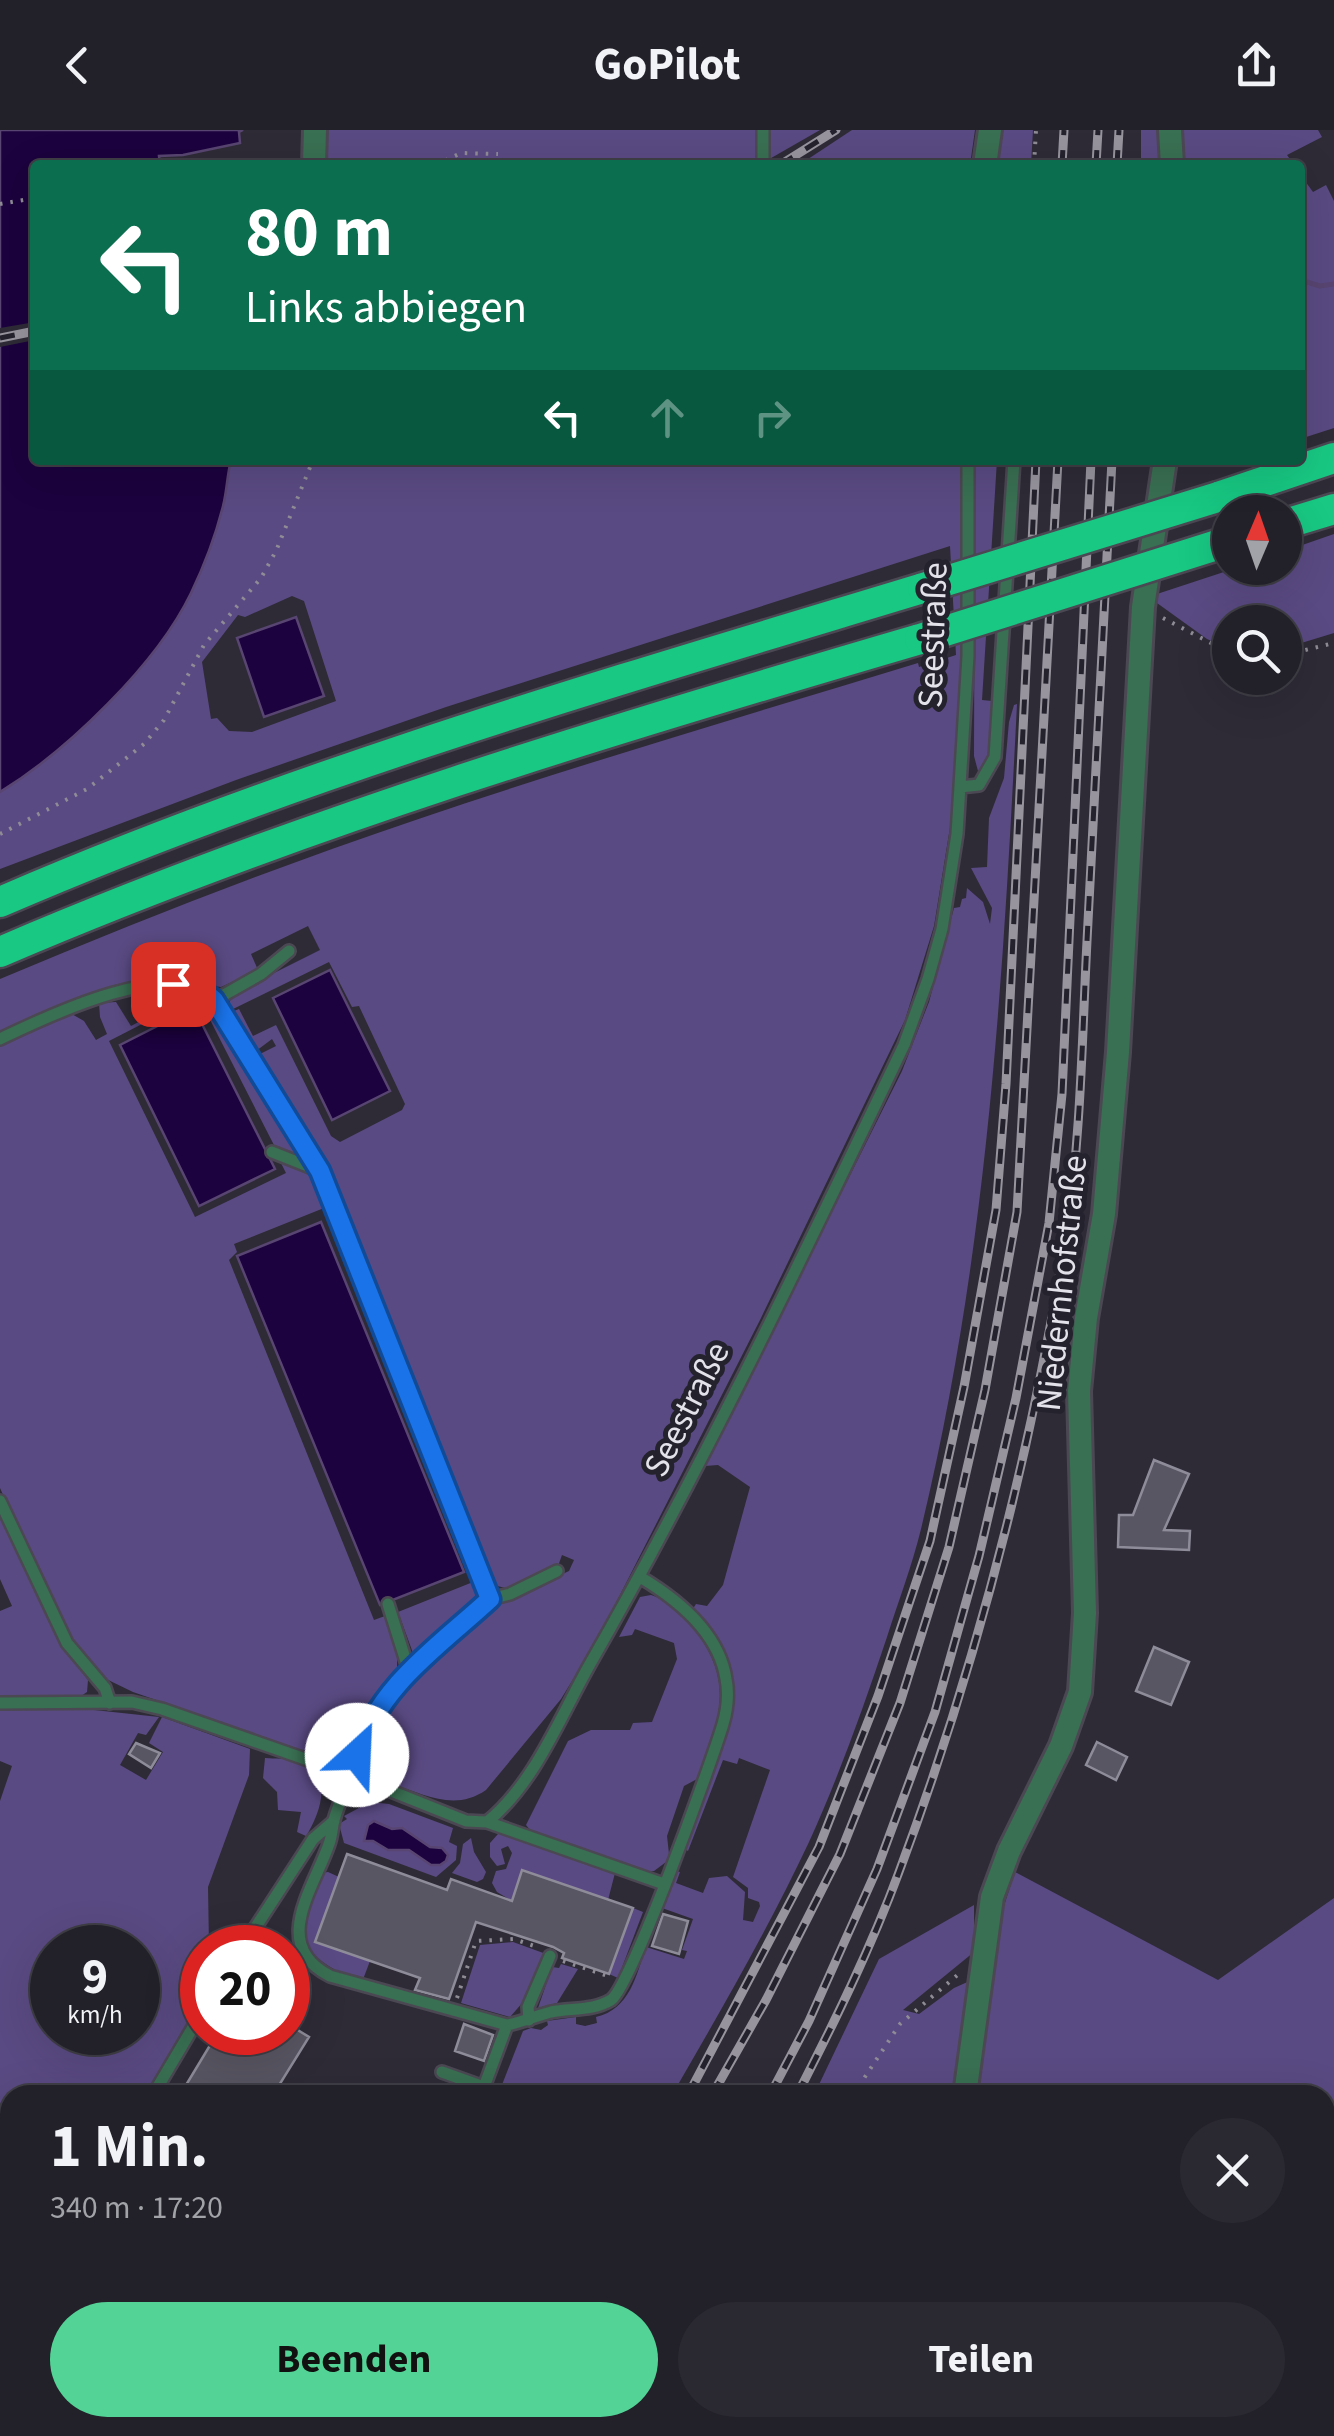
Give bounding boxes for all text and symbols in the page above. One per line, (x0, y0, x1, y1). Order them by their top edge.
text: GoPilot (594, 33, 740, 97)
icon: back (50, 38, 105, 93)
icon: share (1229, 38, 1284, 93)
text: 80 m (245, 183, 393, 283)
icon: left (80, 200, 210, 330)
text: Links abbiegen (245, 276, 527, 340)
icon: left (535, 390, 590, 445)
icon: ahead (640, 390, 695, 445)
icon: right (745, 390, 800, 445)
north arrow (1212, 495, 1302, 585)
map controls (1212, 495, 1302, 695)
street label: Seestraße (905, 561, 961, 709)
button: search (1212, 605, 1302, 695)
pin (131, 942, 216, 1027)
icon: arrive (146, 957, 201, 1012)
street label: Niedernhofstraße (1024, 1153, 1100, 1414)
street label: Seestraße (632, 1333, 742, 1486)
position arrow (305, 1703, 409, 1807)
speed limit sign: 20 (180, 1925, 310, 2055)
text: 9 (82, 1942, 108, 2013)
text: km/h (67, 1997, 123, 2033)
text: 1 Min. (50, 2105, 208, 2190)
button: close (1180, 2118, 1285, 2223)
text: 340 m · 17:20 (50, 2185, 223, 2231)
button: Beenden (50, 2302, 658, 2417)
button: Teilen (678, 2302, 1285, 2417)

